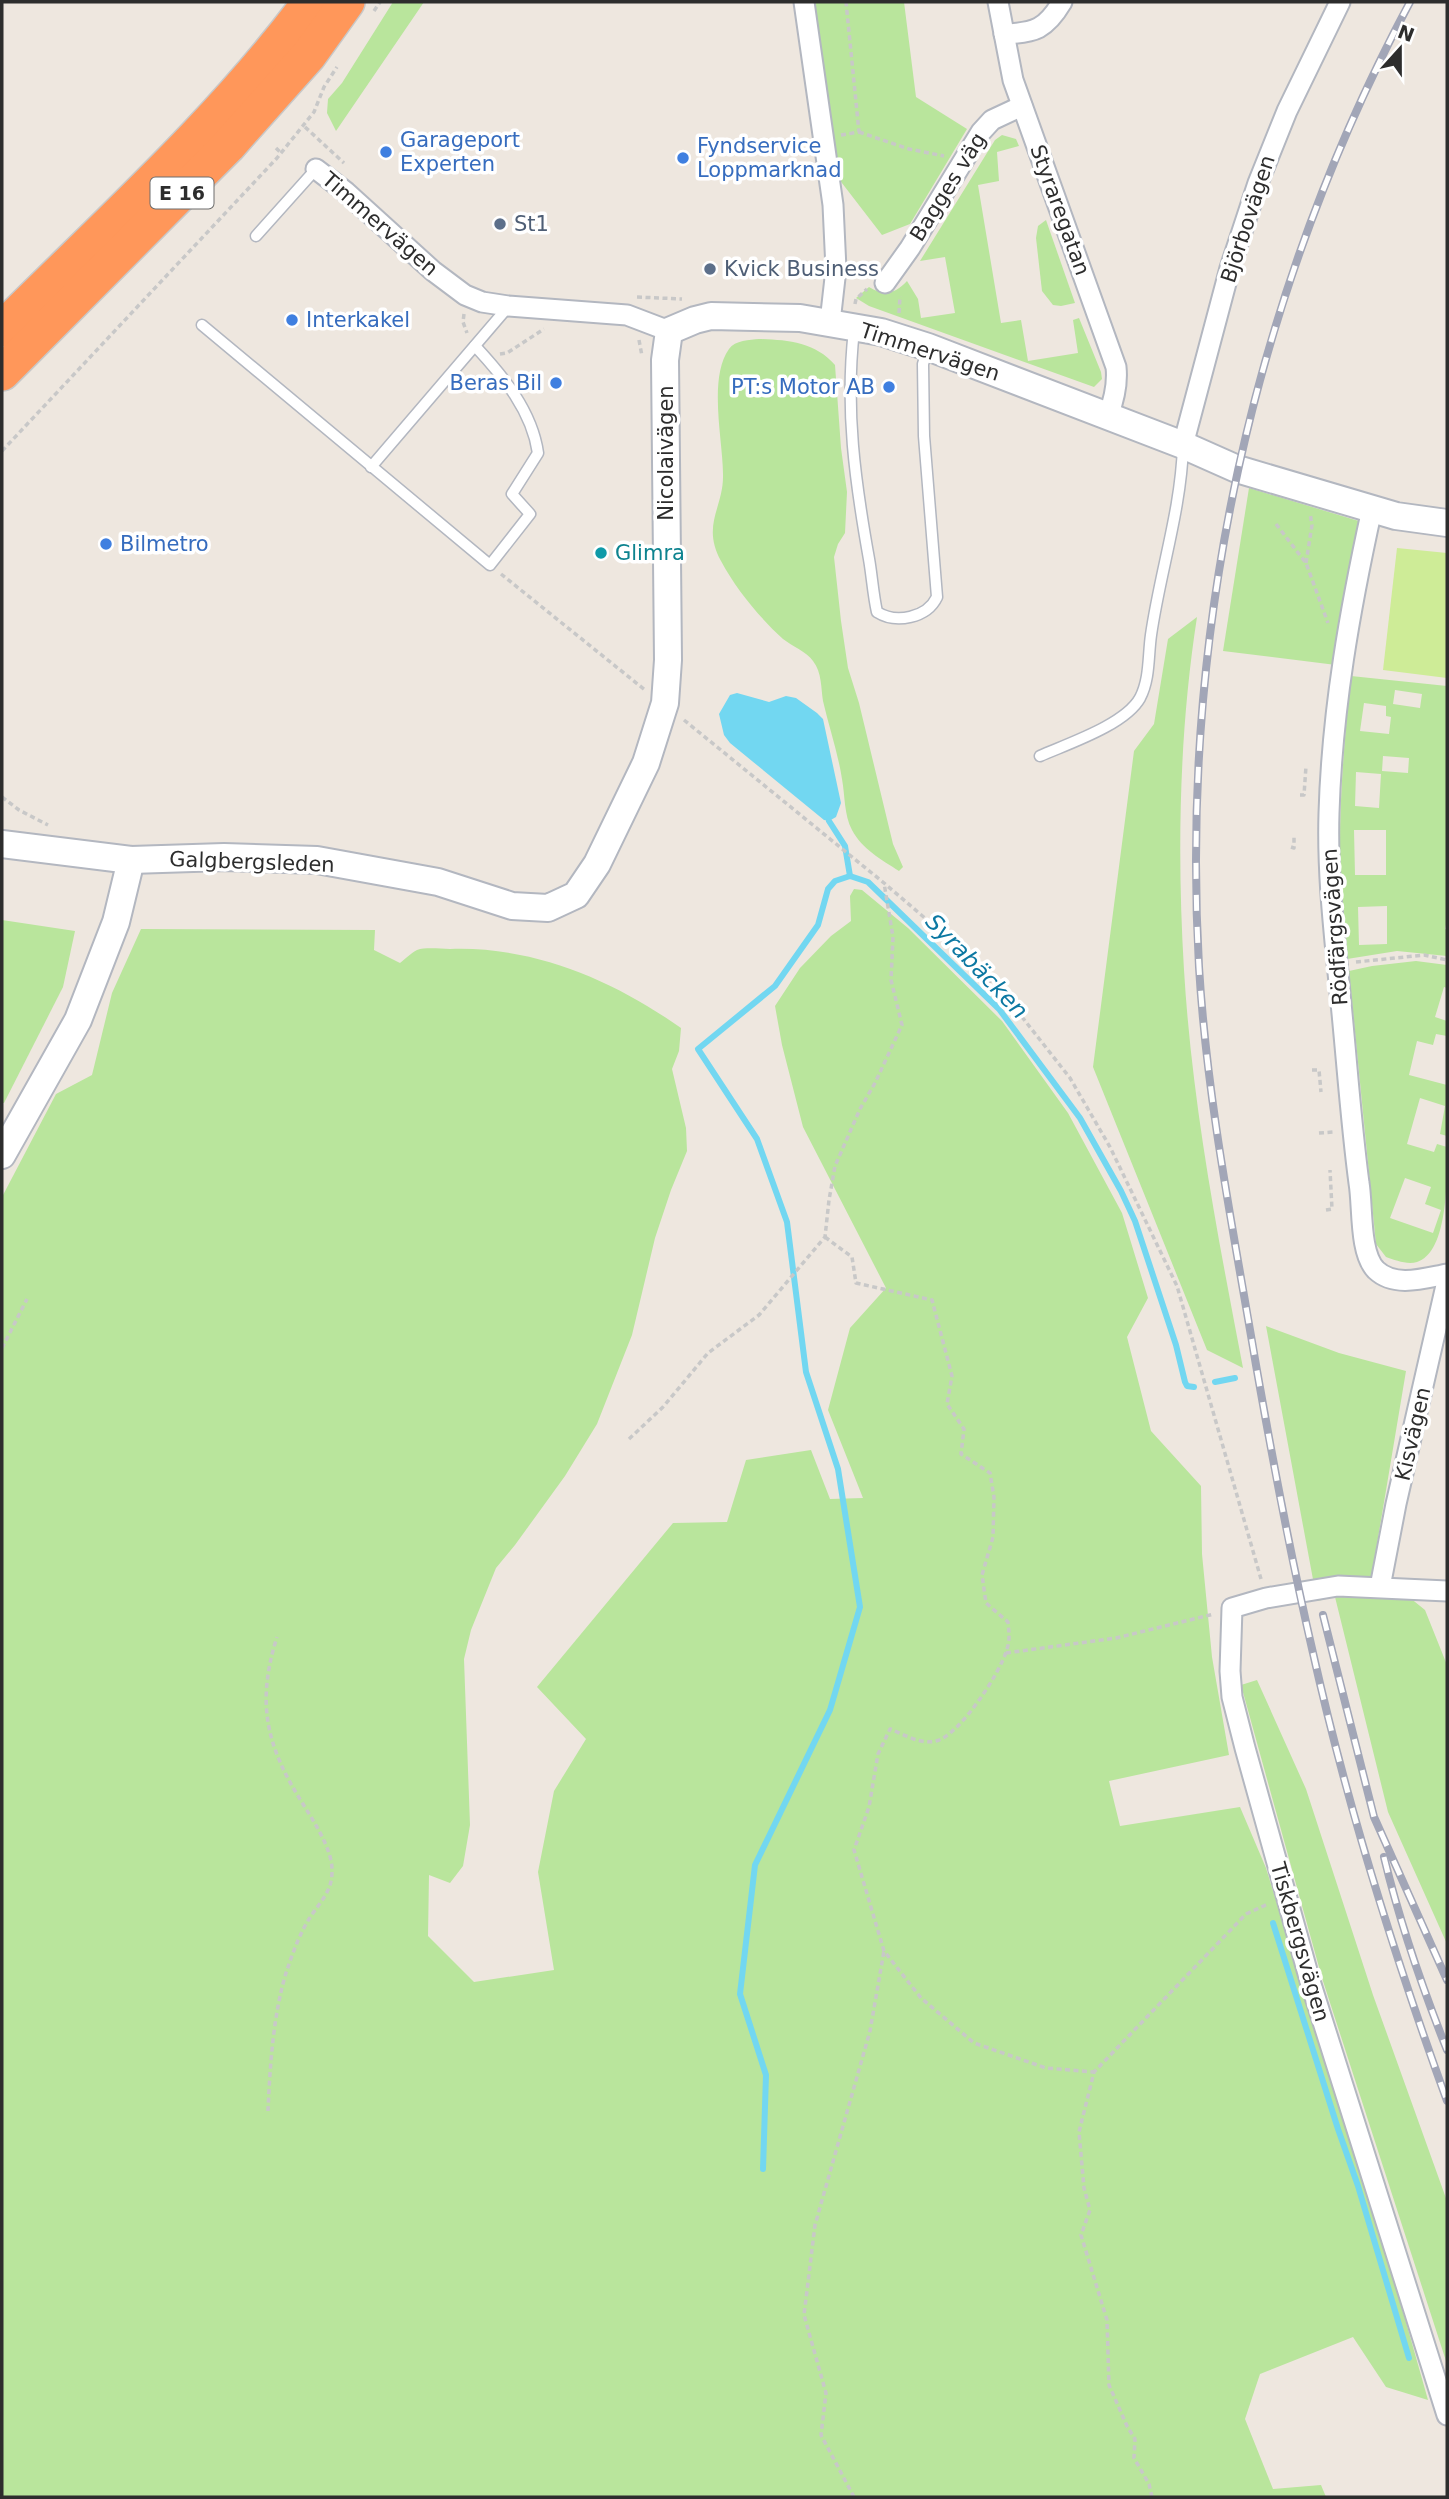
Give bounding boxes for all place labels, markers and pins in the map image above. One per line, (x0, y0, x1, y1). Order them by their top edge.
place label: Garageport Experten (400, 128, 520, 176)
place label: Fyndservice Loppmarknad (697, 134, 841, 182)
marker: Garageport Experten (378, 144, 394, 160)
marker: Fyndservice Loppmarknad (675, 150, 691, 166)
place label: St1 (514, 212, 549, 236)
marker: St1 (492, 216, 508, 232)
place label: Kvick Business (724, 257, 879, 281)
marker: Kvick Business (702, 261, 718, 277)
place label: Interkakel (306, 308, 410, 332)
marker: Interkakel (284, 312, 300, 328)
place label: Beras Bil (449, 371, 542, 395)
marker: Beras Bil (548, 375, 564, 391)
place label: PT:s Motor AB (731, 375, 875, 399)
marker: PT:s Motor AB (881, 379, 897, 395)
place label: Bilmetro (120, 532, 209, 556)
marker: Bilmetro (98, 536, 114, 552)
place label: Glimra (615, 541, 685, 565)
marker: Glimra (593, 545, 609, 561)

